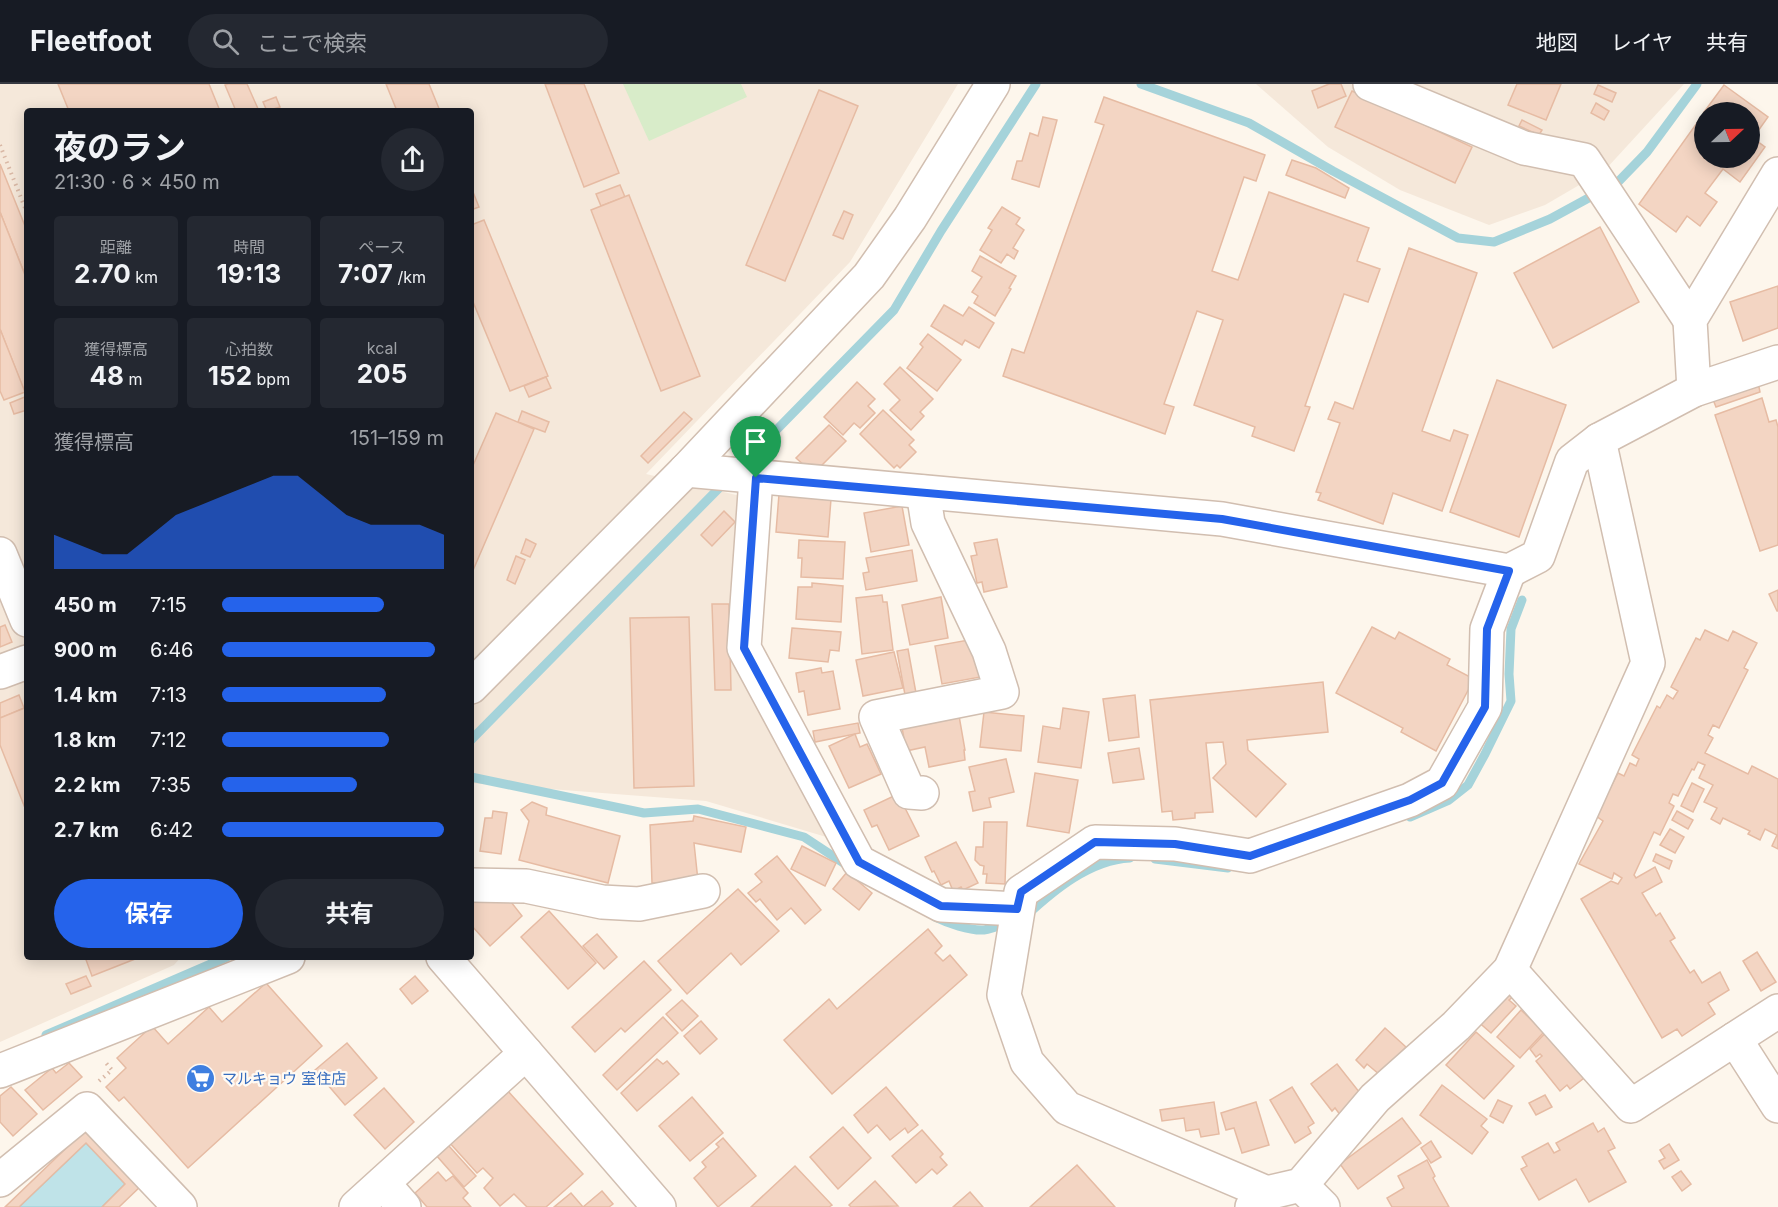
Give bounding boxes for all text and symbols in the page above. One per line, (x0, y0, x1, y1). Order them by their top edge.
search box (188, 14, 608, 68)
text: Fleetfoot (30, 24, 152, 58)
icon: search (209, 25, 242, 58)
text: ここで検索 (257, 30, 367, 56)
text: 地図 (1536, 30, 1578, 55)
text: レイヤ (1611, 30, 1673, 55)
text: 共有 (1706, 30, 1748, 55)
north arrow (1694, 102, 1760, 168)
map controls (1694, 102, 1760, 168)
text: 夜のラン (54, 127, 186, 167)
button: share (381, 128, 444, 191)
text: 21:30 · 6 × 450 m (54, 170, 220, 194)
text: 距離 (100, 237, 132, 257)
text: 時間 (233, 237, 265, 257)
text: ペース (358, 237, 406, 257)
text: 2.70 (74, 258, 131, 289)
text: 19:13 (217, 258, 281, 289)
text: 7:07 (338, 258, 393, 289)
text: km (131, 267, 158, 287)
text: /km (393, 267, 426, 287)
text: kcal (367, 338, 397, 358)
text: 獲得標高 (84, 339, 148, 359)
text: 心拍数 (225, 339, 273, 359)
text: 205 (357, 358, 407, 389)
text: 48 (89, 360, 124, 391)
text: 152 (208, 360, 252, 391)
text: m (124, 369, 143, 389)
text: bpm (252, 369, 290, 389)
pin (730, 416, 781, 478)
icon: arrive (739, 425, 772, 458)
text: 151–159 m (350, 426, 444, 450)
text: 獲得標高 (54, 430, 134, 454)
text: 450 m (54, 593, 117, 617)
text: 7:15 (150, 593, 187, 617)
text: 900 m (54, 638, 117, 662)
text: 6:46 (150, 638, 194, 662)
text: 1.4 km (54, 683, 117, 707)
text: 7:13 (150, 683, 187, 707)
text: 1.8 km (54, 728, 116, 752)
text: 7:12 (150, 728, 187, 752)
text: 2.2 km (54, 773, 120, 797)
text: 7:35 (150, 773, 191, 797)
text: 2.7 km (54, 818, 119, 842)
text: 6:42 (150, 818, 193, 842)
button: 保存 (54, 879, 243, 948)
button: 共有 (255, 879, 444, 948)
supermarket icon: マルキョウ 室住店 (185, 1062, 217, 1094)
place label: マルキョウ 室住店 (222, 1069, 346, 1088)

